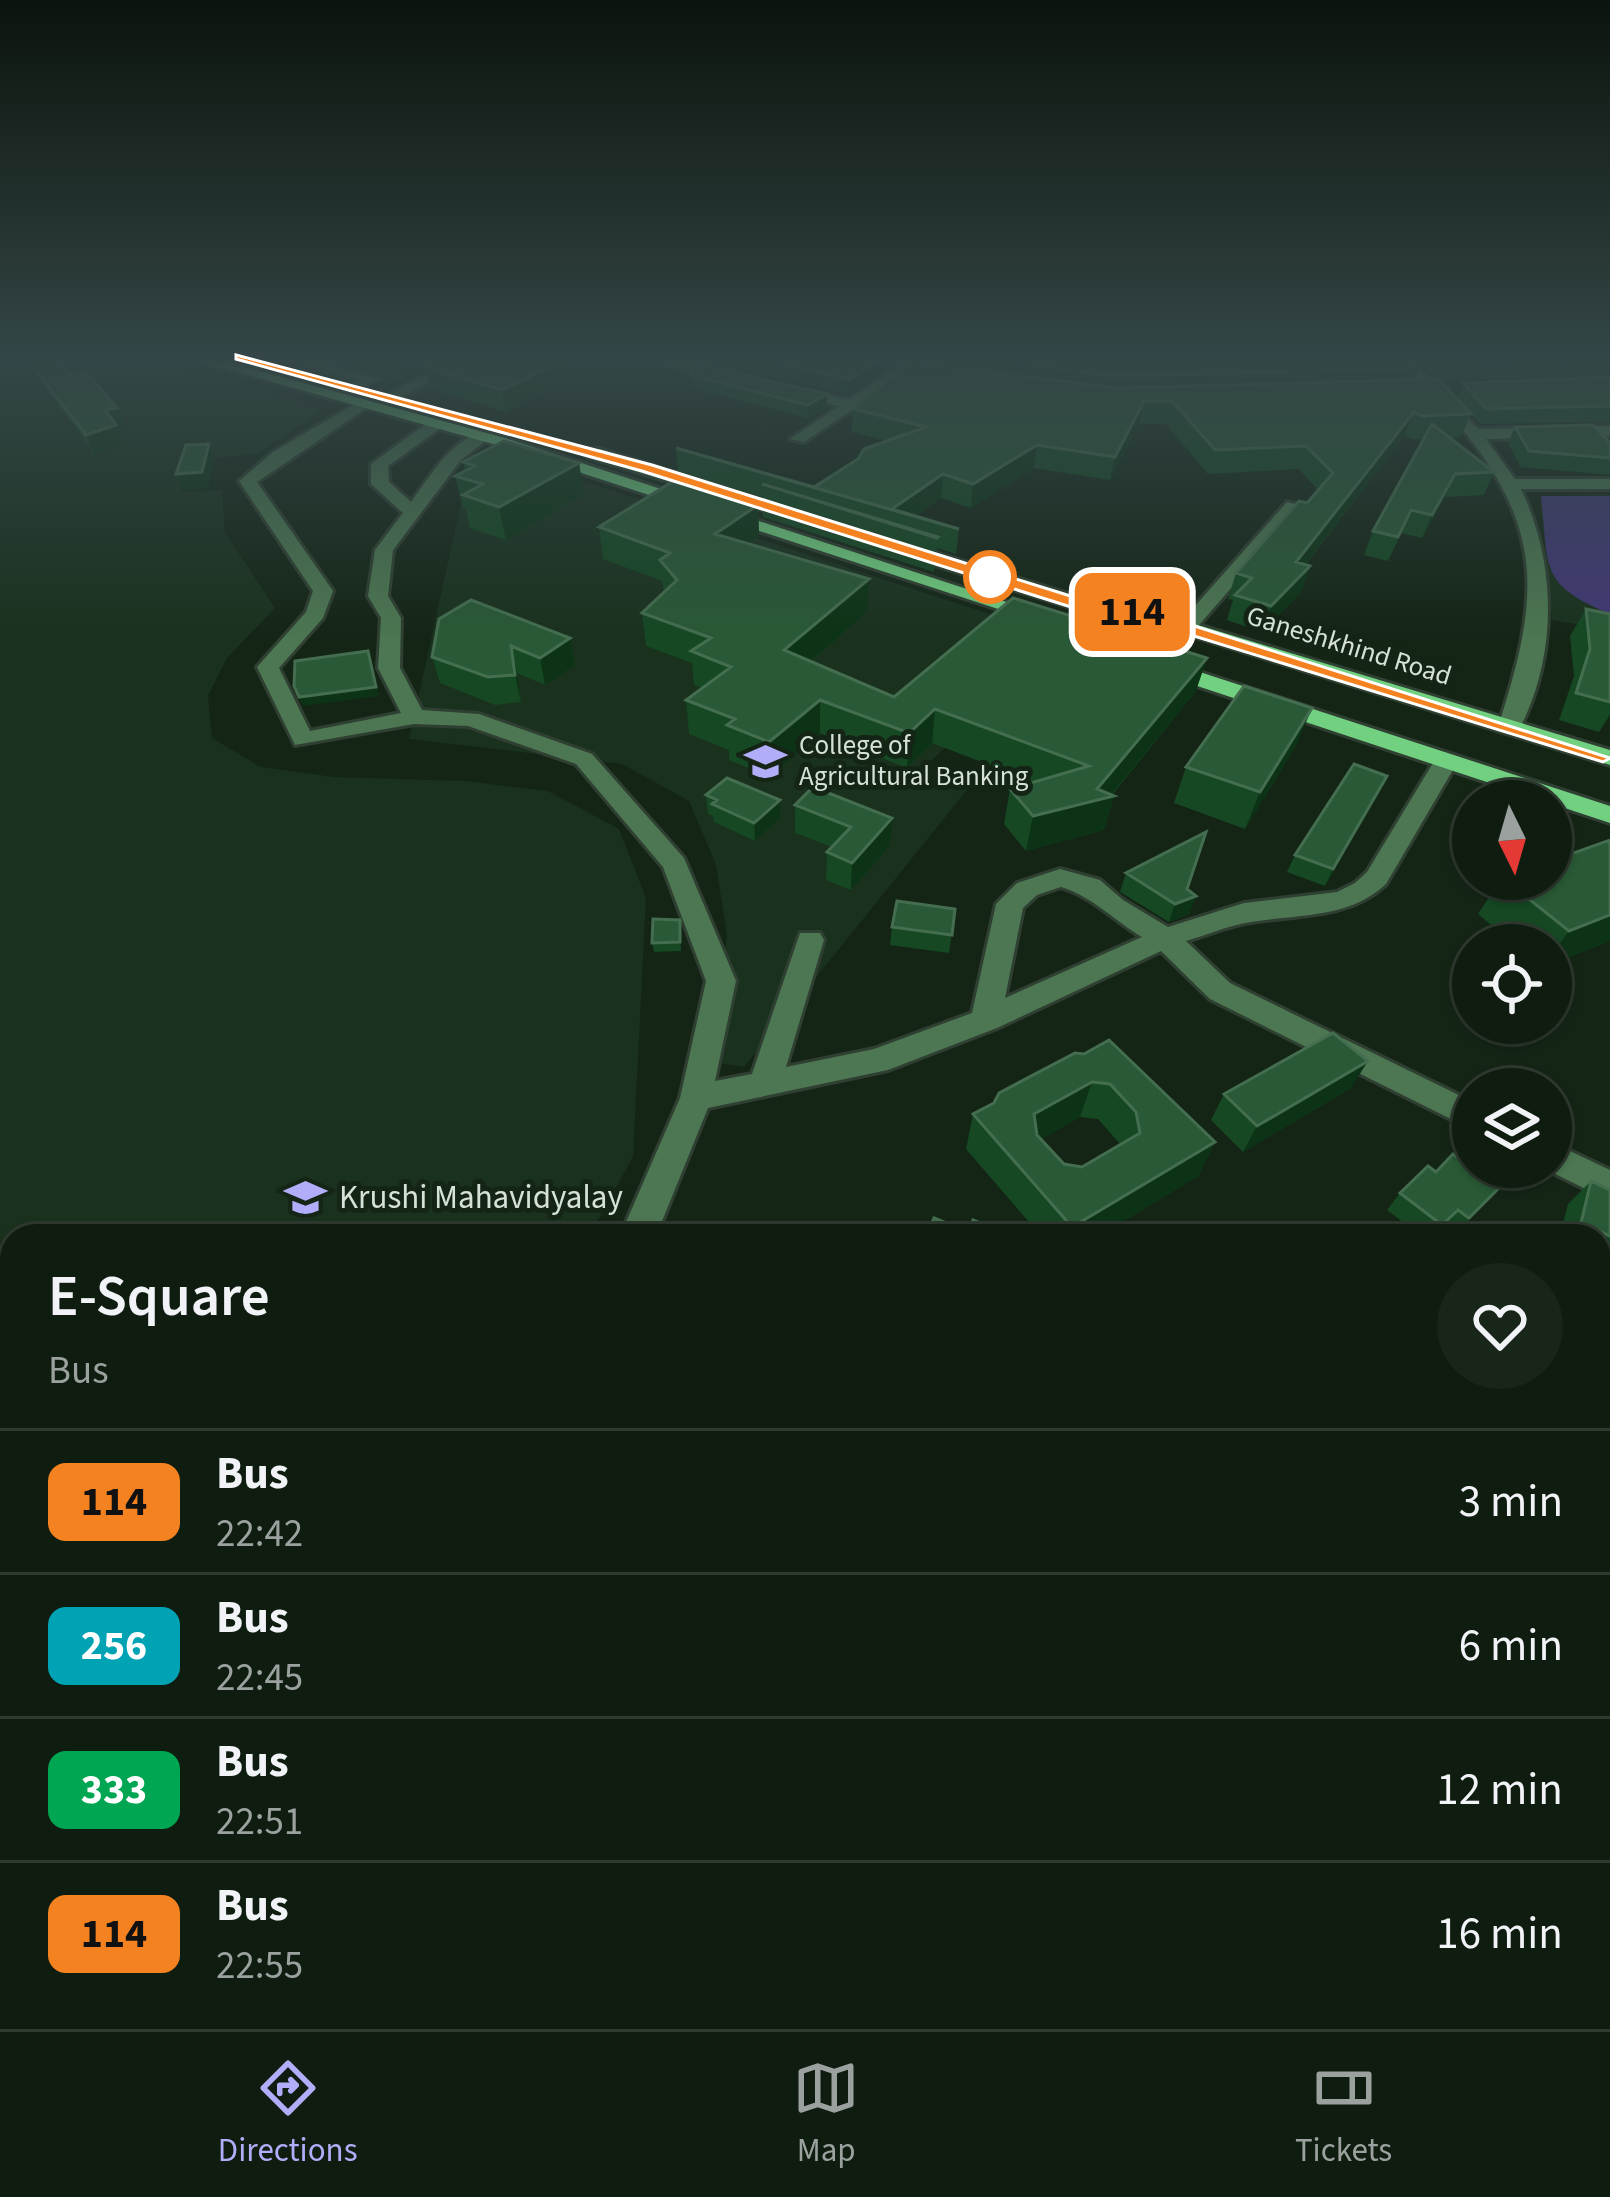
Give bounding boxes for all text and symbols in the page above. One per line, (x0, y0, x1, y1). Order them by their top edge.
unlabelled marker (965, 552, 1015, 602)
line badge: 114 (1063, 573, 1201, 651)
text: 114 (1099, 582, 1165, 642)
street label: Ganeshkhind Road (1242, 596, 1456, 696)
place label: College of Agricultural Banking (799, 726, 1029, 796)
school or university icon: College of Agricultural Banking (742, 738, 788, 784)
north arrow (1452, 780, 1572, 900)
map controls (1452, 780, 1572, 1188)
button: locate (1452, 924, 1572, 1044)
button: layers (1452, 1068, 1572, 1188)
school or university icon: Krushi Mahavidyalay (282, 1174, 328, 1220)
place label: Krushi Mahavidyalay (339, 1174, 623, 1221)
text: E-Square (48, 1257, 270, 1338)
button: heart (1437, 1263, 1563, 1389)
text: Bus (48, 1343, 109, 1399)
text: Bus (216, 1442, 289, 1506)
text: 3 min (1459, 1470, 1563, 1534)
text: 114 (81, 1472, 147, 1532)
text: 22:42 (216, 1506, 303, 1562)
text: Bus (216, 1586, 289, 1650)
text: 6 min (1459, 1614, 1563, 1678)
text: 256 (81, 1616, 147, 1676)
text: 22:45 (216, 1650, 303, 1706)
text: Bus (216, 1730, 289, 1794)
text: 12 min (1436, 1758, 1563, 1822)
text: 333 (81, 1760, 147, 1820)
text: 22:51 (216, 1794, 303, 1850)
text: Bus (216, 1874, 289, 1938)
text: 16 min (1436, 1902, 1563, 1966)
text: 114 (81, 1904, 147, 1964)
text: 22:55 (216, 1938, 303, 1994)
tab: Directions (218, 2055, 358, 2174)
tab: Map (793, 2055, 859, 2174)
tab: Tickets (1295, 2055, 1392, 2174)

